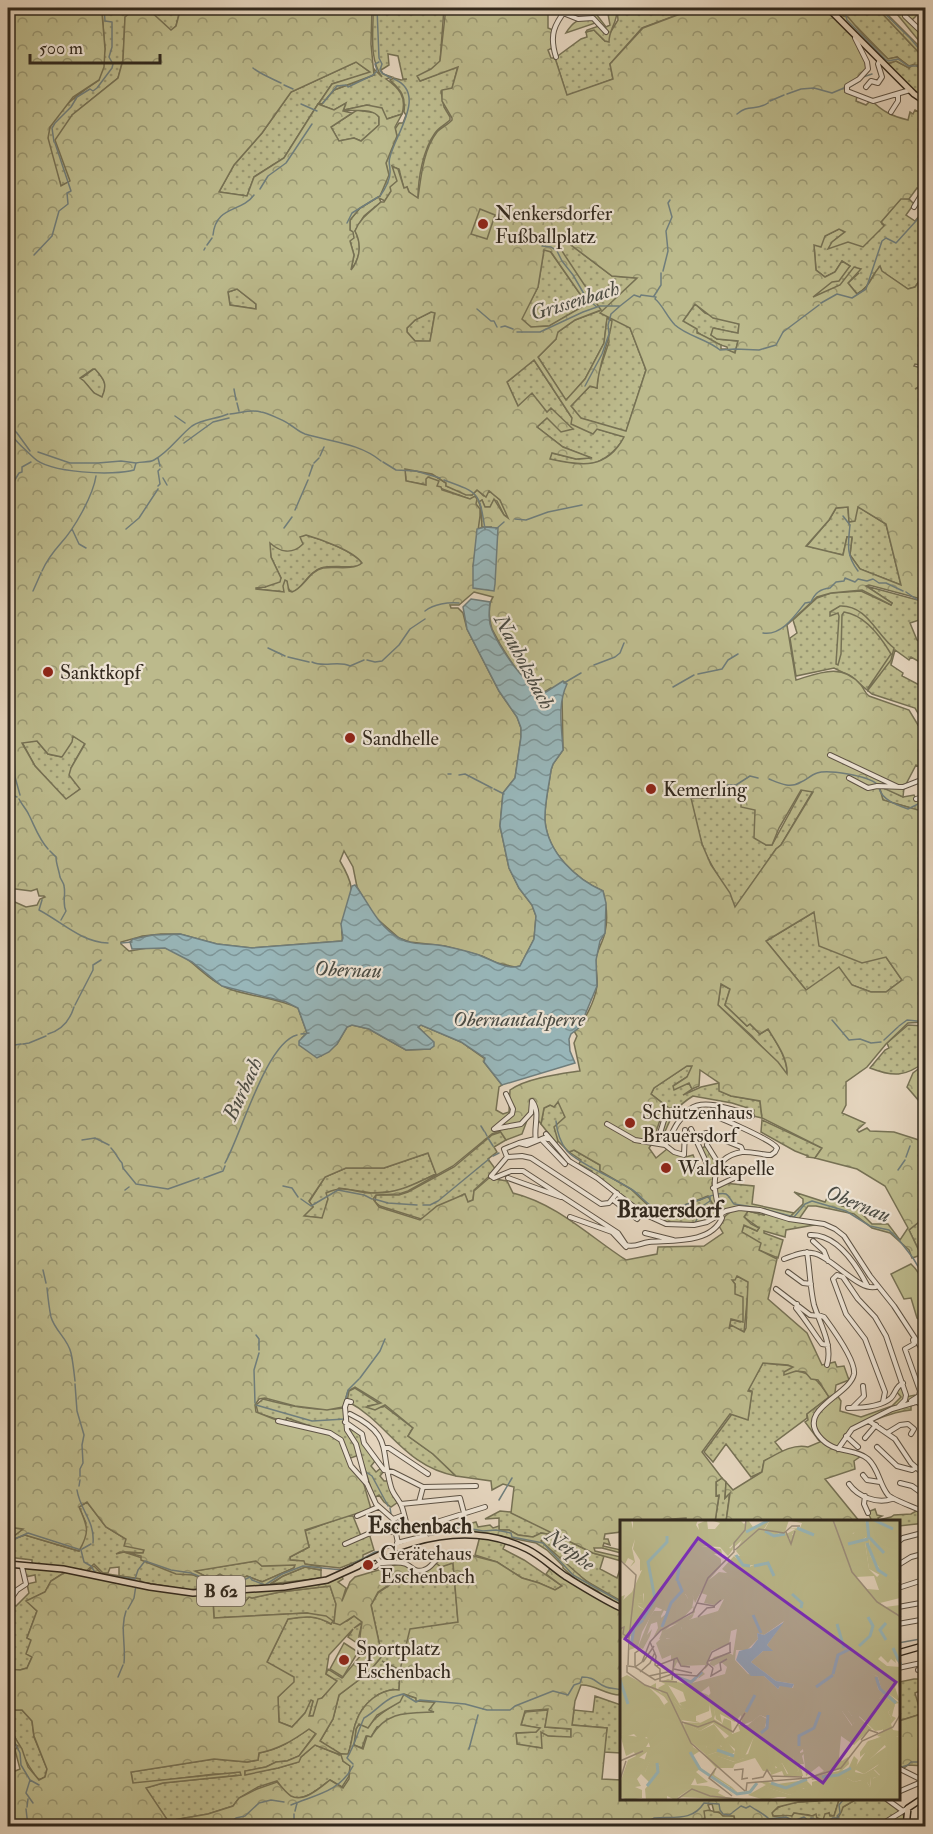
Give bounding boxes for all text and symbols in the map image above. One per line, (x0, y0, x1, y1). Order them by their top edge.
scale bar (30, 27, 160, 65)
text: 500 m (39, 37, 83, 60)
place label: Nenkersdorfer Fußballplatz (495, 201, 613, 250)
marker: Nenkersdorfer Fußballplatz (476, 217, 490, 231)
water label: Grissenbach (527, 275, 623, 327)
water label: Nauholzbach (487, 609, 560, 714)
place label: Sanktkopf (60, 660, 144, 686)
marker: Sanktkopf (41, 665, 55, 679)
place label: Sandhelle (362, 726, 439, 751)
marker: Sandhelle (343, 731, 357, 745)
place label: Kemerling (663, 777, 748, 802)
marker: Kemerling (644, 782, 658, 796)
water label: Obernau (314, 955, 382, 985)
water label: Obernautalsperre (453, 1006, 586, 1033)
water label: Burbach (216, 1053, 269, 1126)
place label: Schützenhaus Brauersdorf (642, 1100, 753, 1148)
marker: Schützenhaus Brauersdorf (623, 1116, 637, 1130)
place label: Waldkapelle (677, 1156, 774, 1182)
marker: Waldkapelle (659, 1161, 673, 1175)
water label: Obernau (822, 1179, 894, 1229)
district label: Brauersdorf (617, 1196, 725, 1224)
district label: Eschenbach (368, 1512, 473, 1540)
inset map (620, 1520, 900, 1801)
water label: Netphe (539, 1522, 601, 1578)
place label: Gerätehaus Eschenbach (380, 1541, 476, 1589)
marker: Gerätehaus Eschenbach (361, 1558, 375, 1572)
road number: B 62 (197, 1576, 245, 1606)
place label: Sportplatz Eschenbach (356, 1636, 452, 1684)
marker: Sportplatz Eschenbach (337, 1653, 351, 1667)

